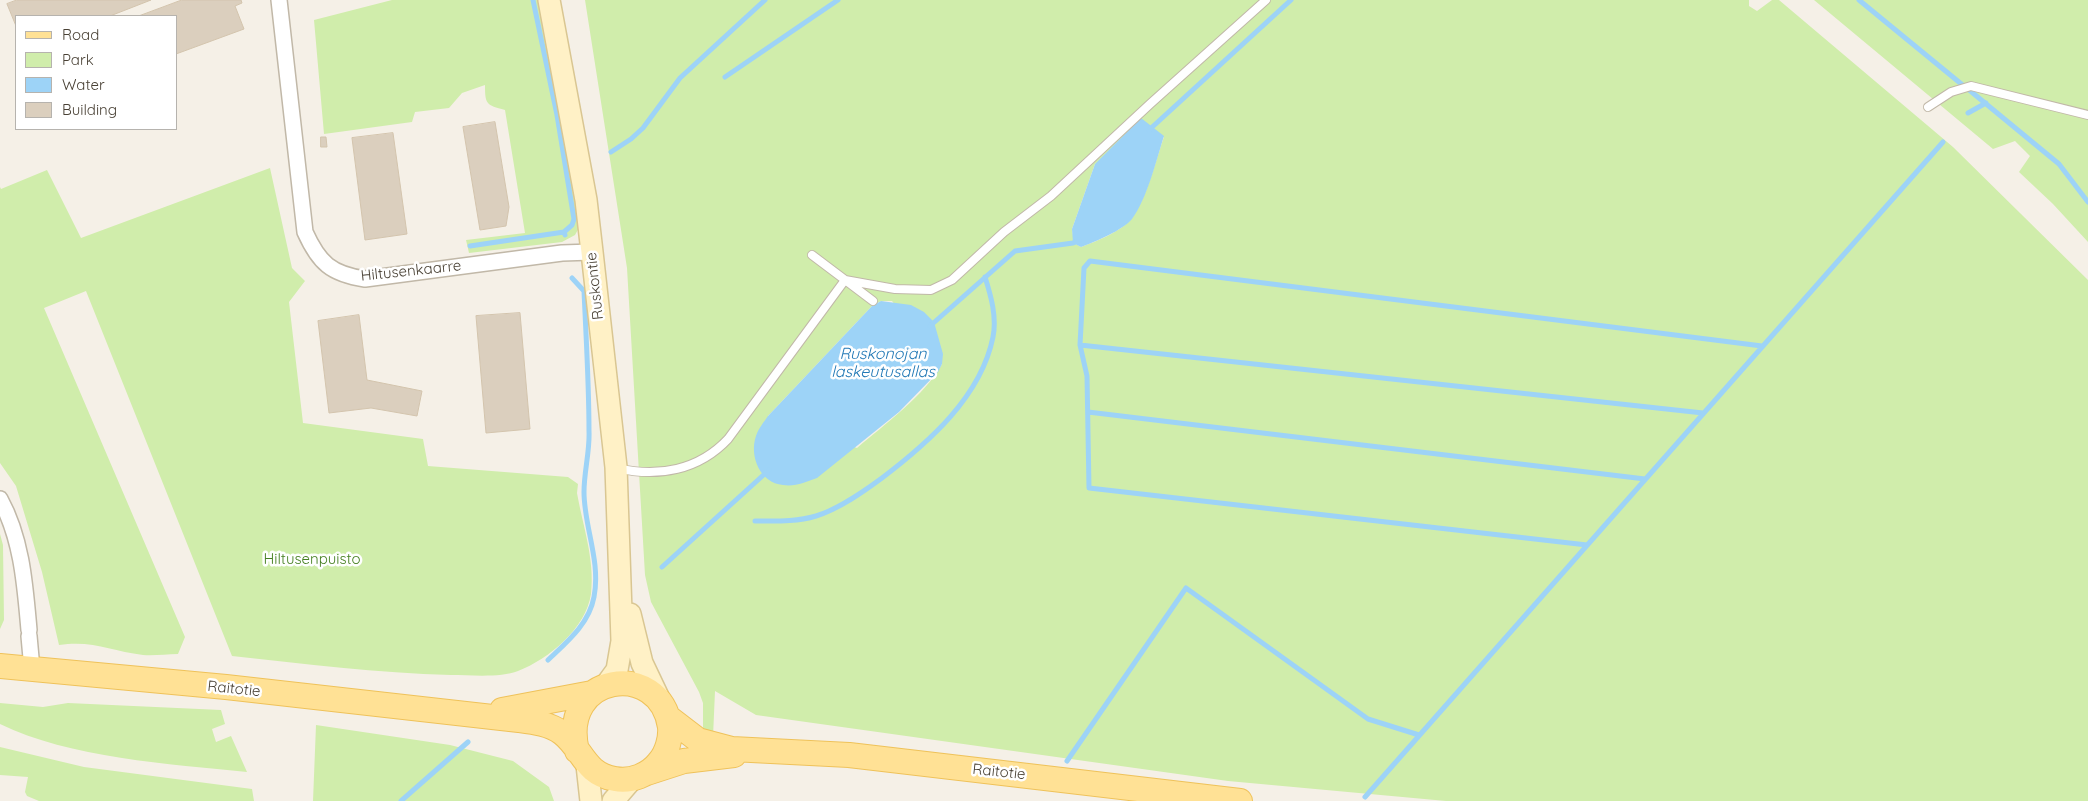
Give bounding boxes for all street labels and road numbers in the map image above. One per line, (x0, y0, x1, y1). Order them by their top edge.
street label: Ruskontie (583, 251, 607, 321)
street label: Hiltusenkaarre (360, 257, 462, 285)
street label: Raitotie (207, 677, 261, 701)
street label: Raitotie (972, 760, 1026, 784)

